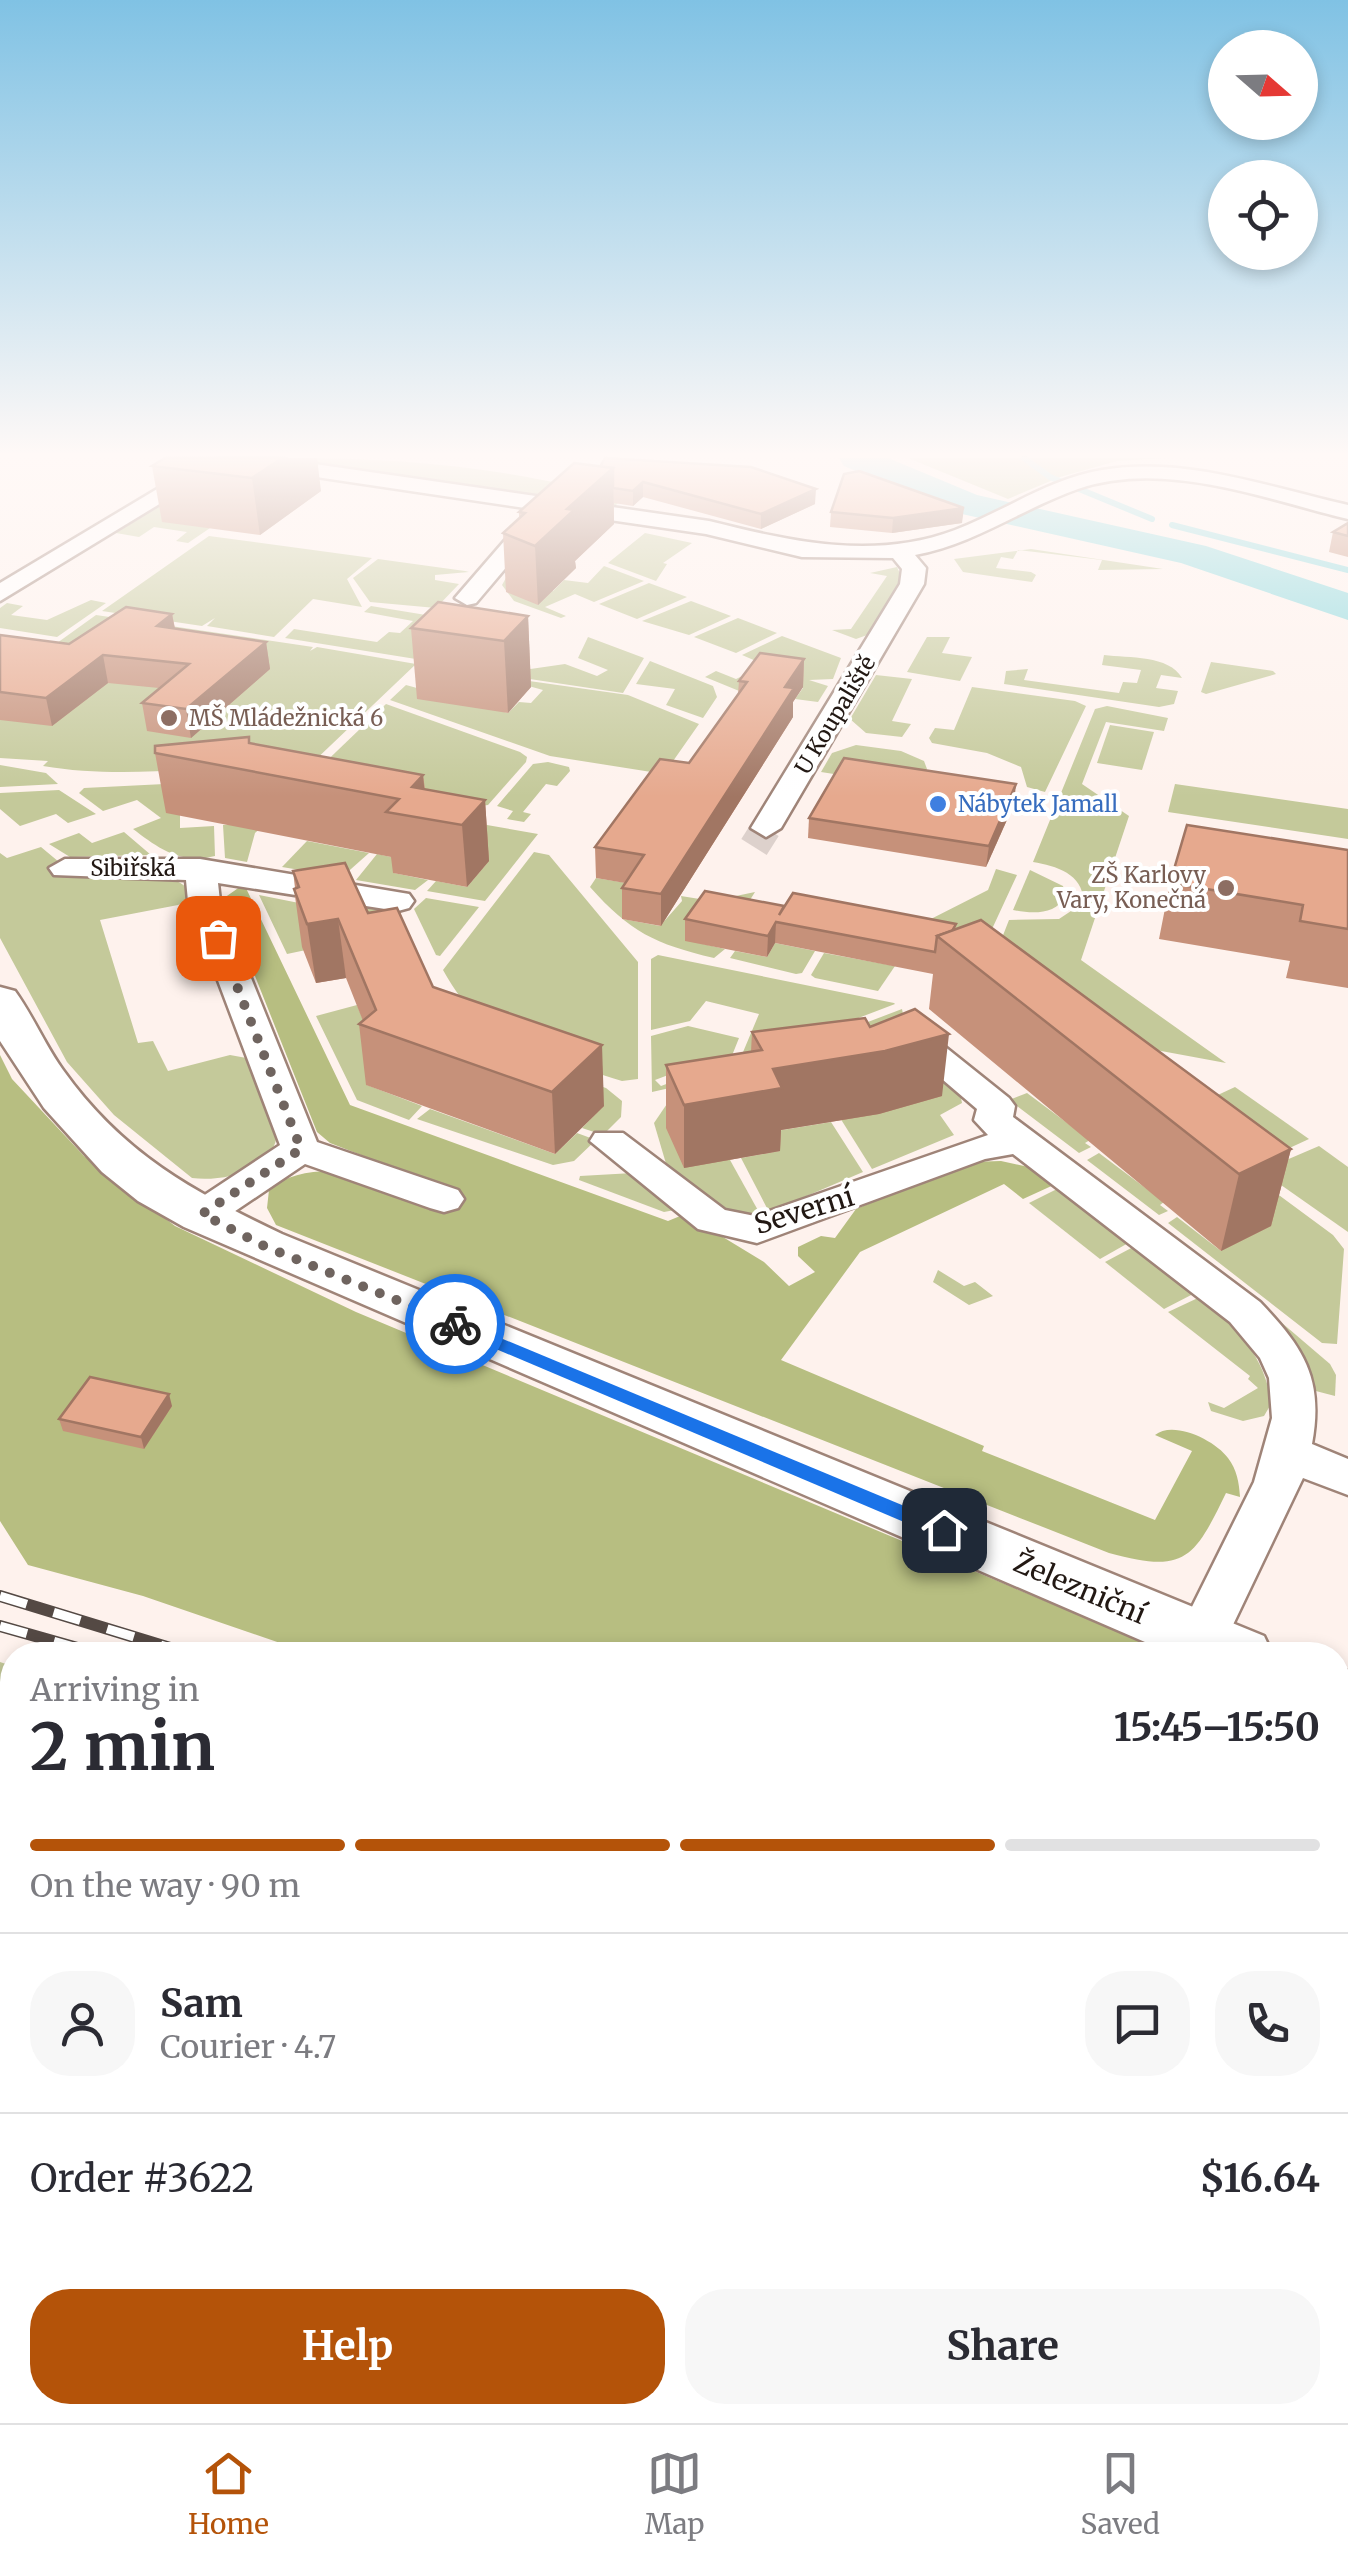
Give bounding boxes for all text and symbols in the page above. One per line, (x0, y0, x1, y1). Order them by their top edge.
north arrow (1208, 30, 1318, 140)
map controls (1208, 30, 1318, 270)
button: locate (1208, 160, 1318, 270)
street label: U Koupaliště (789, 651, 881, 779)
place label: MŠ Mládežnická 6 (189, 703, 383, 732)
marker: MŠ Mládežnická 6 (158, 707, 180, 729)
place label: Nábytek Jamall (958, 790, 1118, 818)
marker: Nábytek Jamall (927, 793, 949, 815)
street label: Sibiřská (90, 854, 176, 882)
place label: ZŠ Karlovy Vary, Konečná (1056, 860, 1206, 914)
marker: ZŠ Karlovy Vary, Konečná (1215, 877, 1237, 899)
pin (176, 896, 261, 981)
icon: bag (191, 911, 246, 966)
street label: Severní (750, 1178, 859, 1242)
courier (405, 1274, 505, 1374)
icon: bike (428, 1297, 483, 1352)
pin (902, 1488, 987, 1573)
icon: home (917, 1503, 972, 1558)
street label: Železniční (1008, 1544, 1153, 1632)
text: Arriving in (30, 1670, 199, 1710)
text: 15:45–15:50 (1114, 1704, 1320, 1751)
text: 2 min (30, 1706, 215, 1788)
text: On the way · 90 m (30, 1866, 300, 1906)
button: person (30, 1971, 135, 2076)
button: chat (1085, 1971, 1190, 2076)
button: phone (1215, 1971, 1320, 2076)
text: Sam (160, 1980, 243, 2027)
text: Courier · 4.7 (160, 2027, 336, 2067)
text: Order #3622 (30, 2155, 254, 2202)
text: $16.64 (1200, 2155, 1320, 2202)
button: Help (30, 2289, 665, 2404)
button: Share (685, 2289, 1320, 2404)
tab: Home (188, 2446, 269, 2542)
tab: Map (645, 2446, 705, 2542)
tab: Saved (1081, 2446, 1160, 2542)

